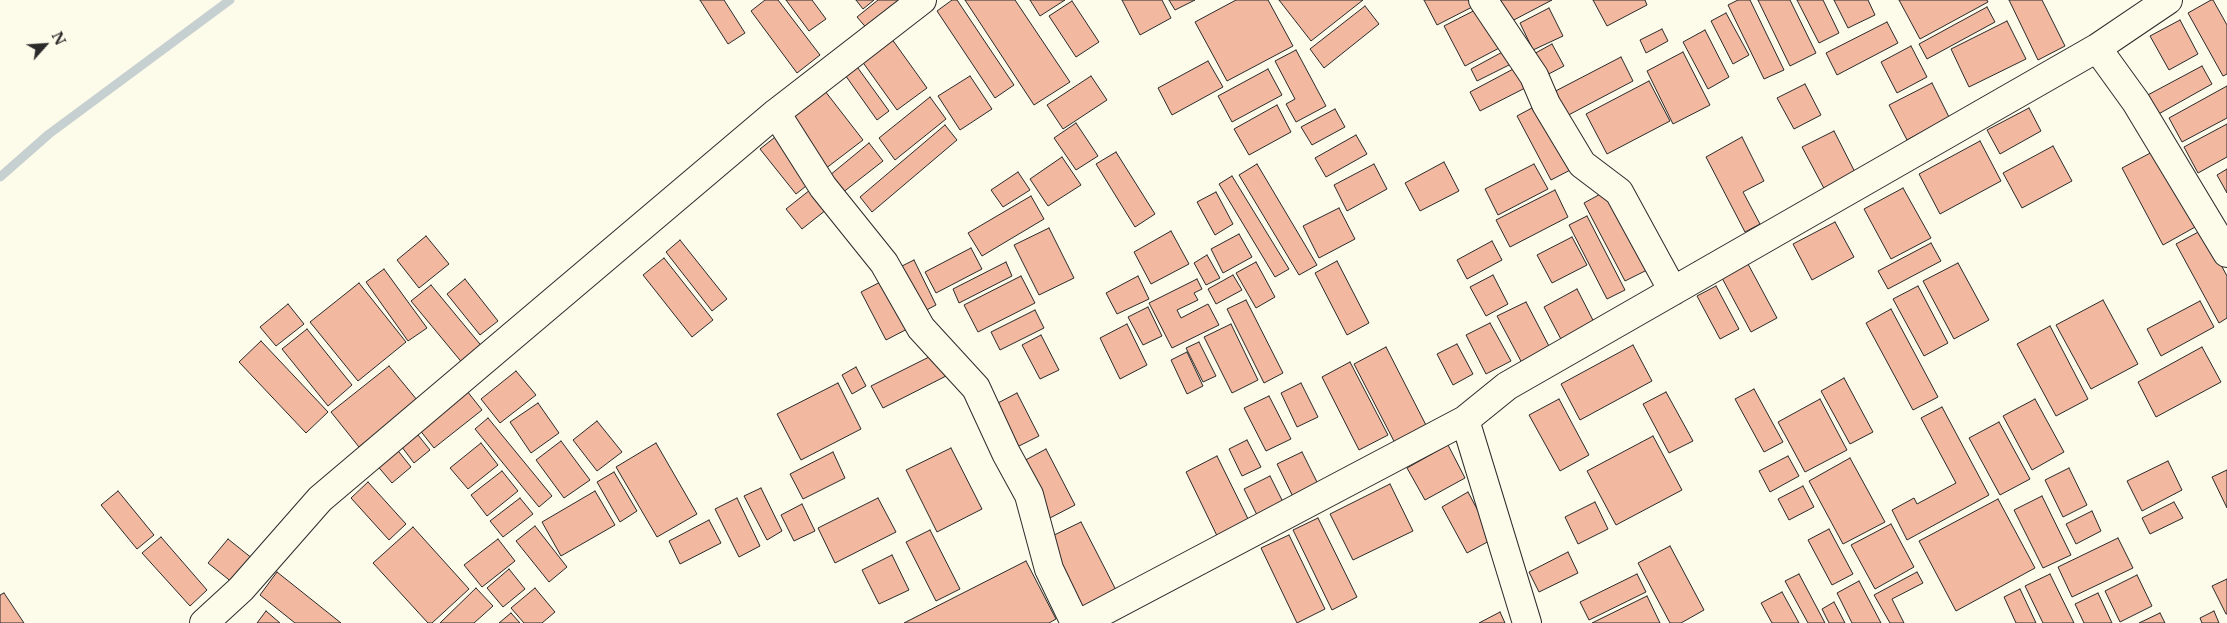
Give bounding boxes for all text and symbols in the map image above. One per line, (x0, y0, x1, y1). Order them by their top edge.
north arrow (20, 20, 70, 70)
text: N (48, 29, 69, 48)

